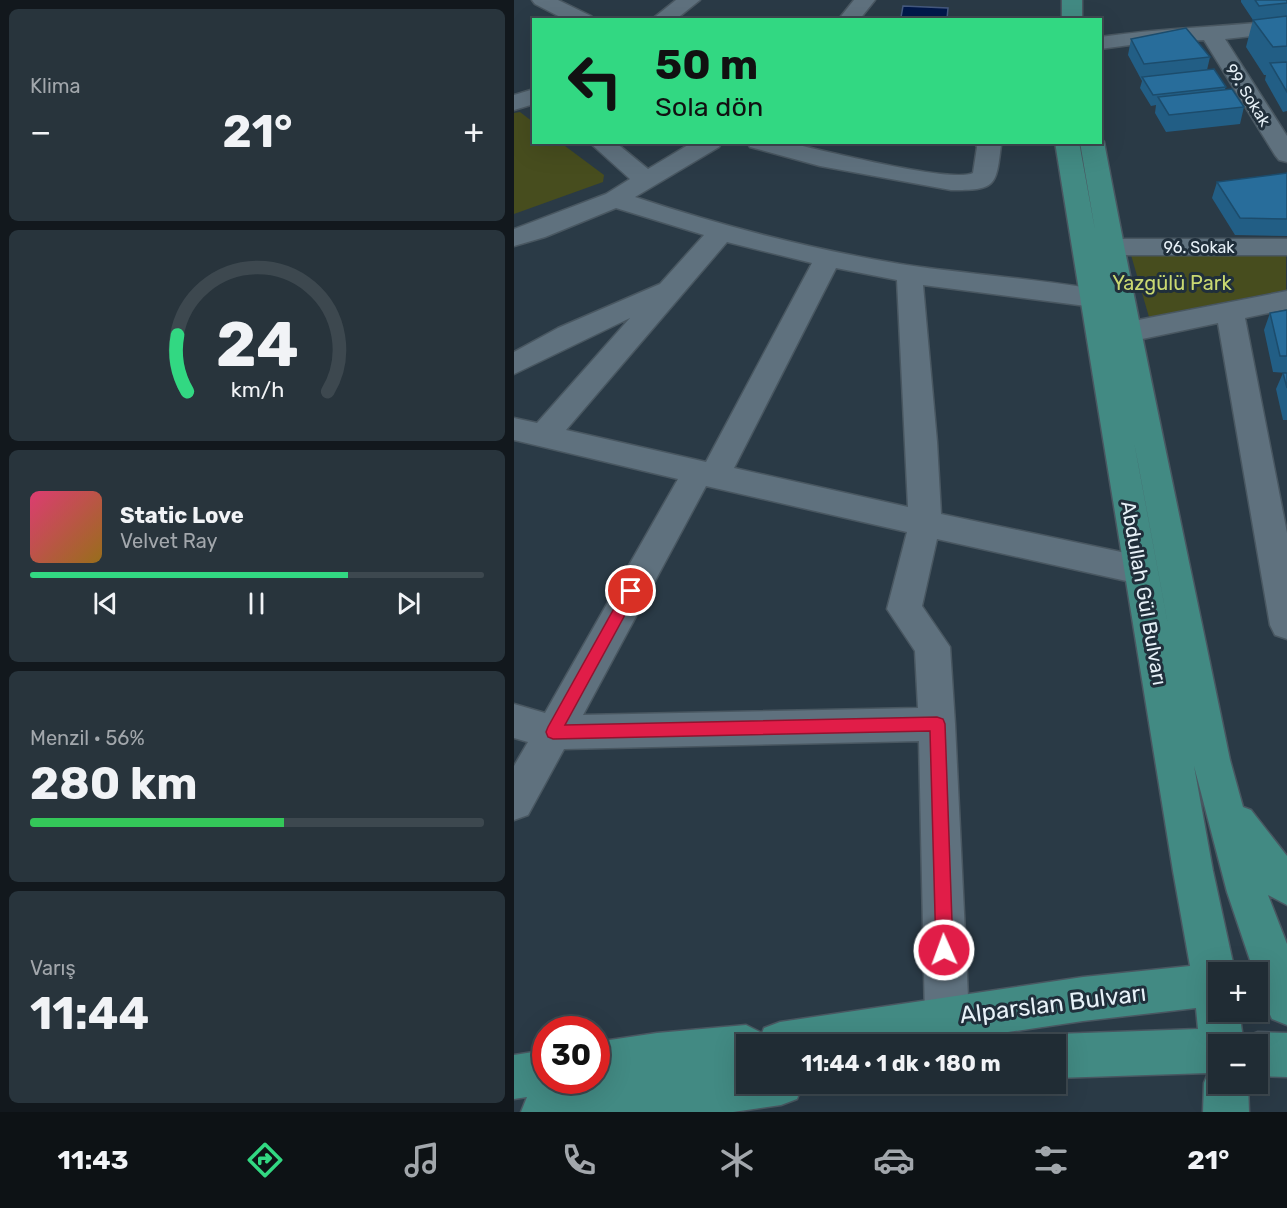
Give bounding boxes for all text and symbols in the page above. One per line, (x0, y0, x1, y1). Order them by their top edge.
text: 50 m (655, 40, 758, 90)
icon: left (556, 42, 634, 120)
street label: 99. Sokak (1221, 60, 1275, 130)
text: Klima (30, 74, 81, 98)
text: Sola dön (655, 91, 763, 123)
text: 21° (222, 105, 293, 158)
text: − (30, 112, 51, 151)
text: + (463, 112, 484, 151)
street label: 96. Sokak (1163, 238, 1235, 257)
park label: Yazgülü Park (1112, 271, 1232, 295)
text: 24 (216, 309, 298, 383)
text: km/h (230, 378, 284, 403)
street label: Abdullah Gül Bulvarı (1116, 499, 1172, 687)
text: Static Love (120, 502, 244, 529)
text: Velvet Ray (120, 529, 218, 553)
pin (605, 565, 656, 616)
icon: arrive (614, 574, 647, 607)
icon: previous (89, 587, 122, 620)
icon: pause (240, 587, 273, 620)
icon: next (392, 587, 425, 620)
text: Menzil · 56% (30, 726, 145, 750)
text: 280 km (30, 757, 197, 810)
position arrow (912, 918, 976, 982)
text: Varış (30, 956, 76, 980)
map controls (1208, 962, 1268, 1094)
button: + (1208, 962, 1268, 1022)
street label: Alparslan Bulvarı (958, 979, 1148, 1029)
text: 11:44 (30, 987, 149, 1040)
speed limit sign: 30 (532, 1016, 610, 1094)
button: − (1208, 1034, 1268, 1094)
text: 11:44 · 1 dk · 180 m (801, 1050, 1001, 1077)
icon: directions (244, 1139, 286, 1181)
icon: music (401, 1139, 443, 1181)
icon: phone (558, 1139, 600, 1181)
icon: climate (716, 1139, 758, 1181)
icon: car (873, 1139, 915, 1181)
icon: filters (1030, 1139, 1072, 1181)
text: 11:43 (58, 1144, 129, 1176)
text: 21° (1187, 1144, 1229, 1176)

